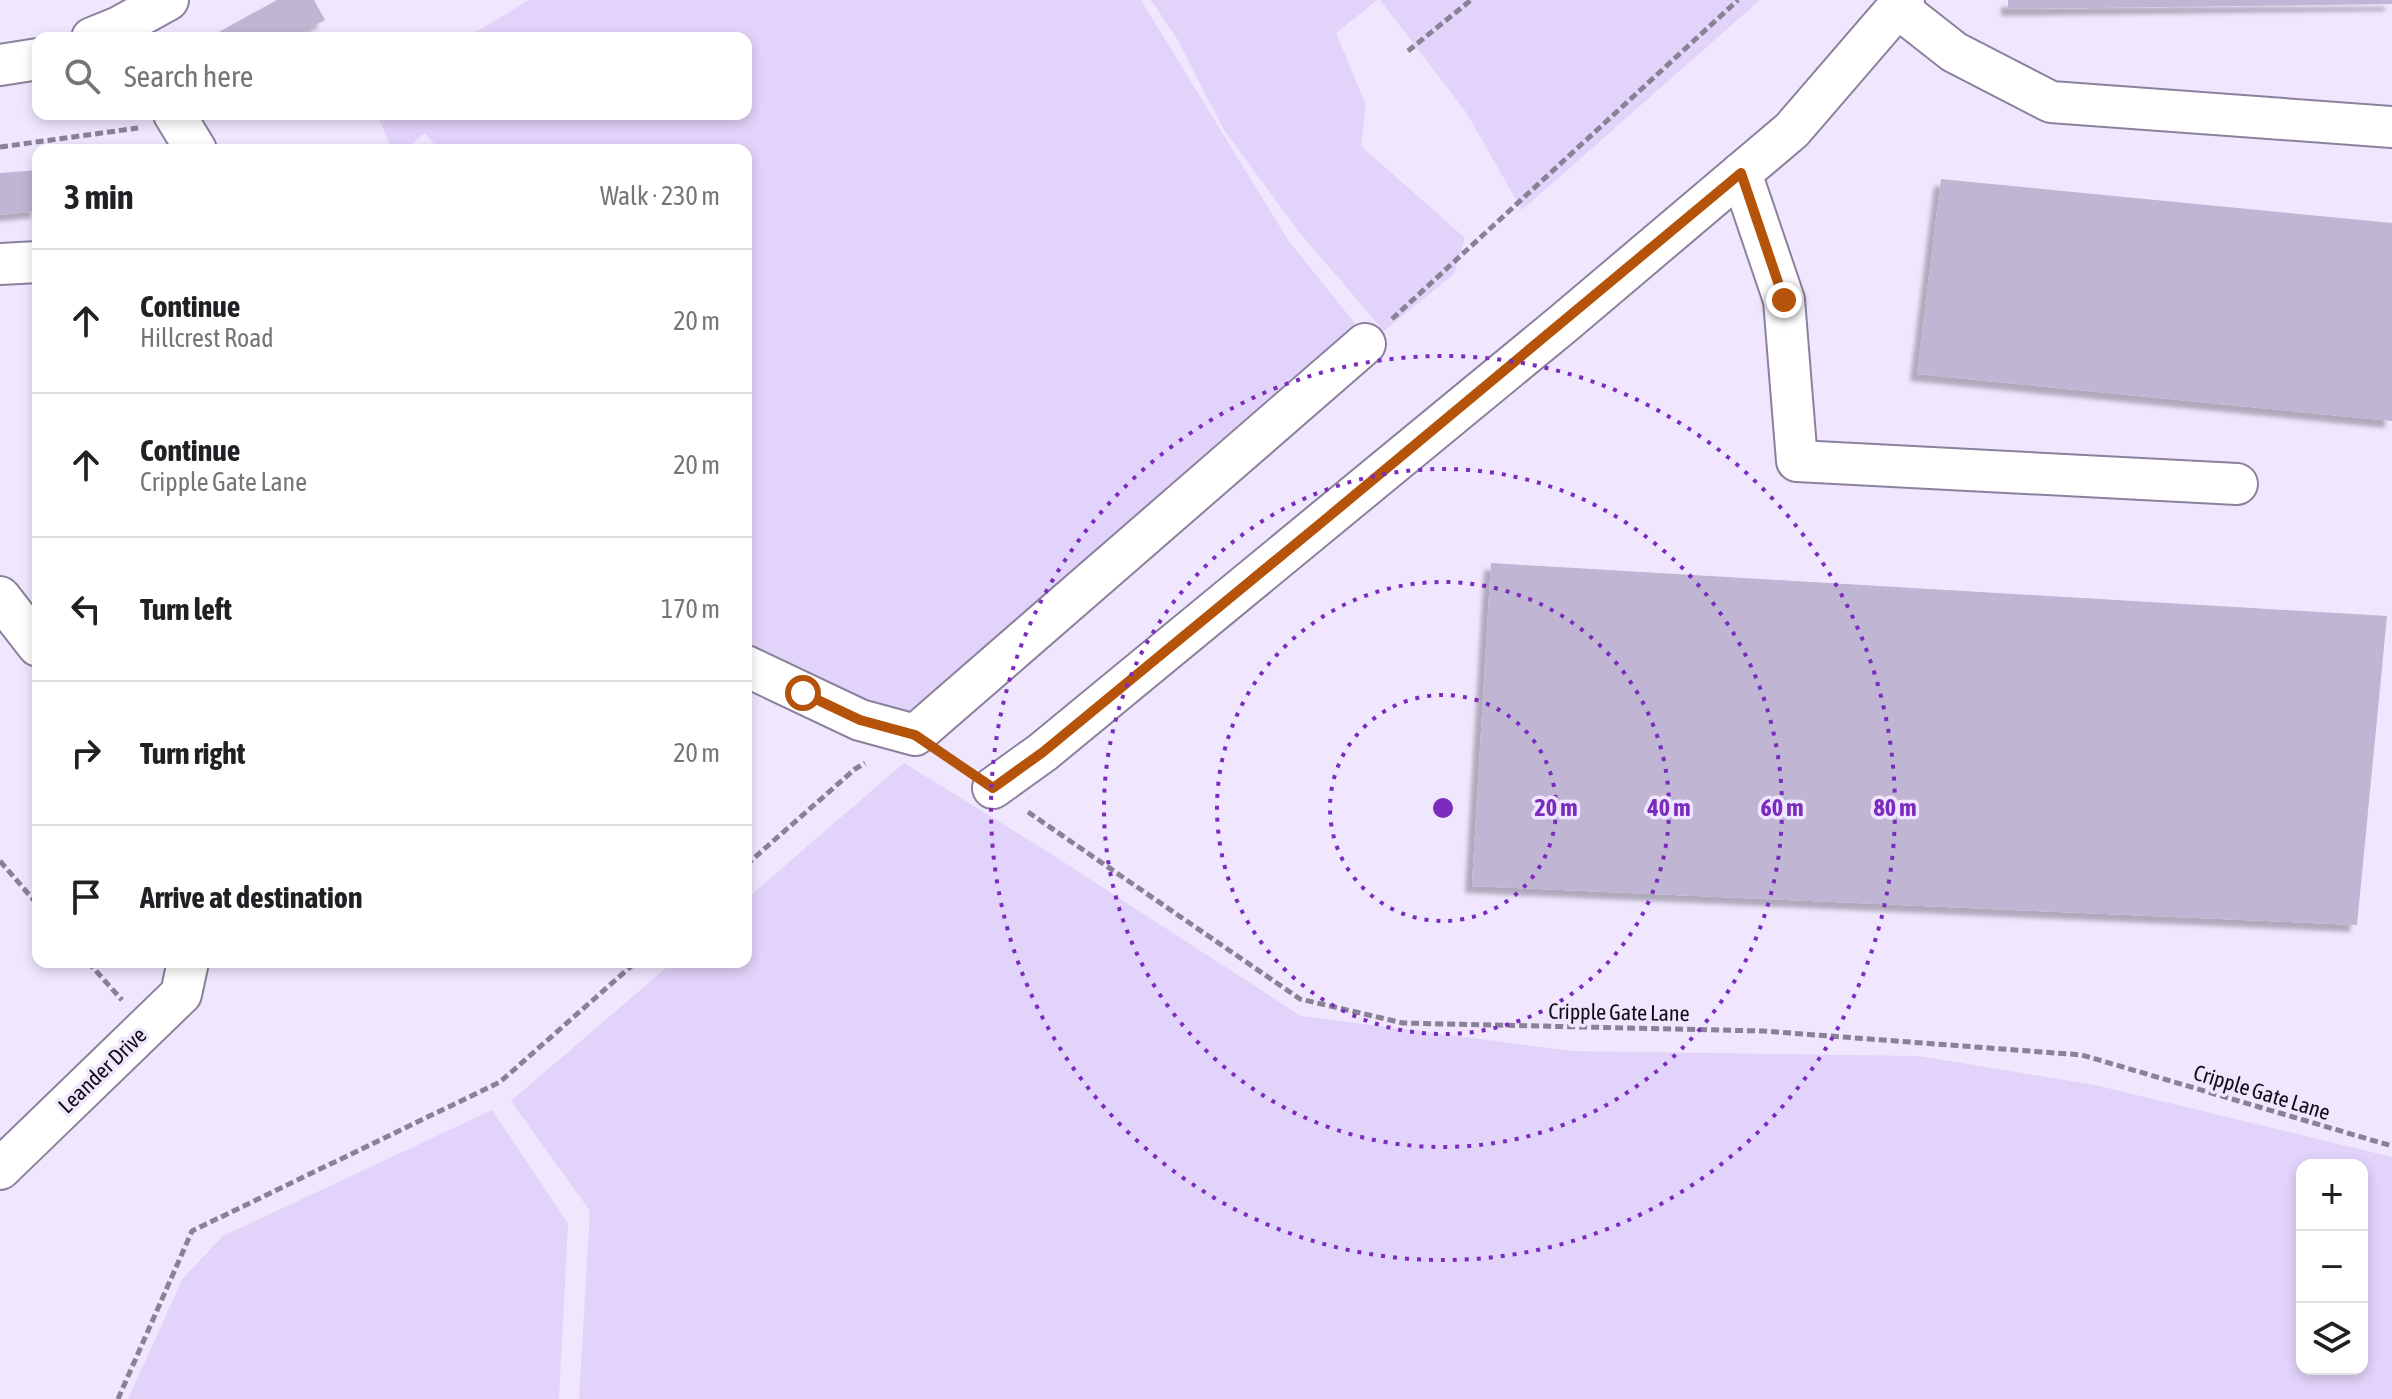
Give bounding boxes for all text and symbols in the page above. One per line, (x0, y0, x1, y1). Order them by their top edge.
search box (32, 32, 752, 120)
icon: search (60, 54, 104, 98)
text: Search here (124, 59, 253, 93)
text: 3 min (64, 177, 133, 216)
text: Walk · 230 m (600, 181, 720, 211)
route end (1766, 282, 1802, 318)
text: Continue (140, 289, 240, 323)
icon: ahead (64, 299, 108, 343)
text: 20 m (673, 306, 720, 336)
text: Hillcrest Road (140, 323, 274, 353)
text: Continue (140, 433, 240, 467)
icon: ahead (64, 443, 108, 487)
text: 20 m (673, 450, 720, 480)
text: Cripple Gate Lane (140, 467, 307, 497)
icon: left (64, 587, 108, 631)
text: Turn left (140, 592, 232, 626)
text: 170 m (661, 594, 720, 624)
route start (785, 675, 821, 711)
icon: right (64, 731, 108, 775)
text: Turn right (140, 736, 246, 770)
text: 20 m (673, 738, 720, 768)
centre of rings (1429, 794, 1457, 822)
text: 20 m (1534, 794, 1578, 821)
text: 40 m (1646, 794, 1691, 821)
text: 60 m (1760, 794, 1804, 821)
text: 80 m (1873, 794, 1917, 821)
icon: arrive (64, 875, 108, 919)
text: Arrive at destination (140, 880, 362, 914)
street label: Cripple Gate Lane (1548, 998, 1690, 1026)
street label: Leander Drive (53, 1022, 151, 1118)
street label: Cripple Gate Lane (2191, 1059, 2333, 1125)
map controls (2296, 1159, 2368, 1375)
button: + (2296, 1159, 2368, 1231)
button: − (2296, 1231, 2368, 1303)
button: layers (2296, 1303, 2368, 1375)

